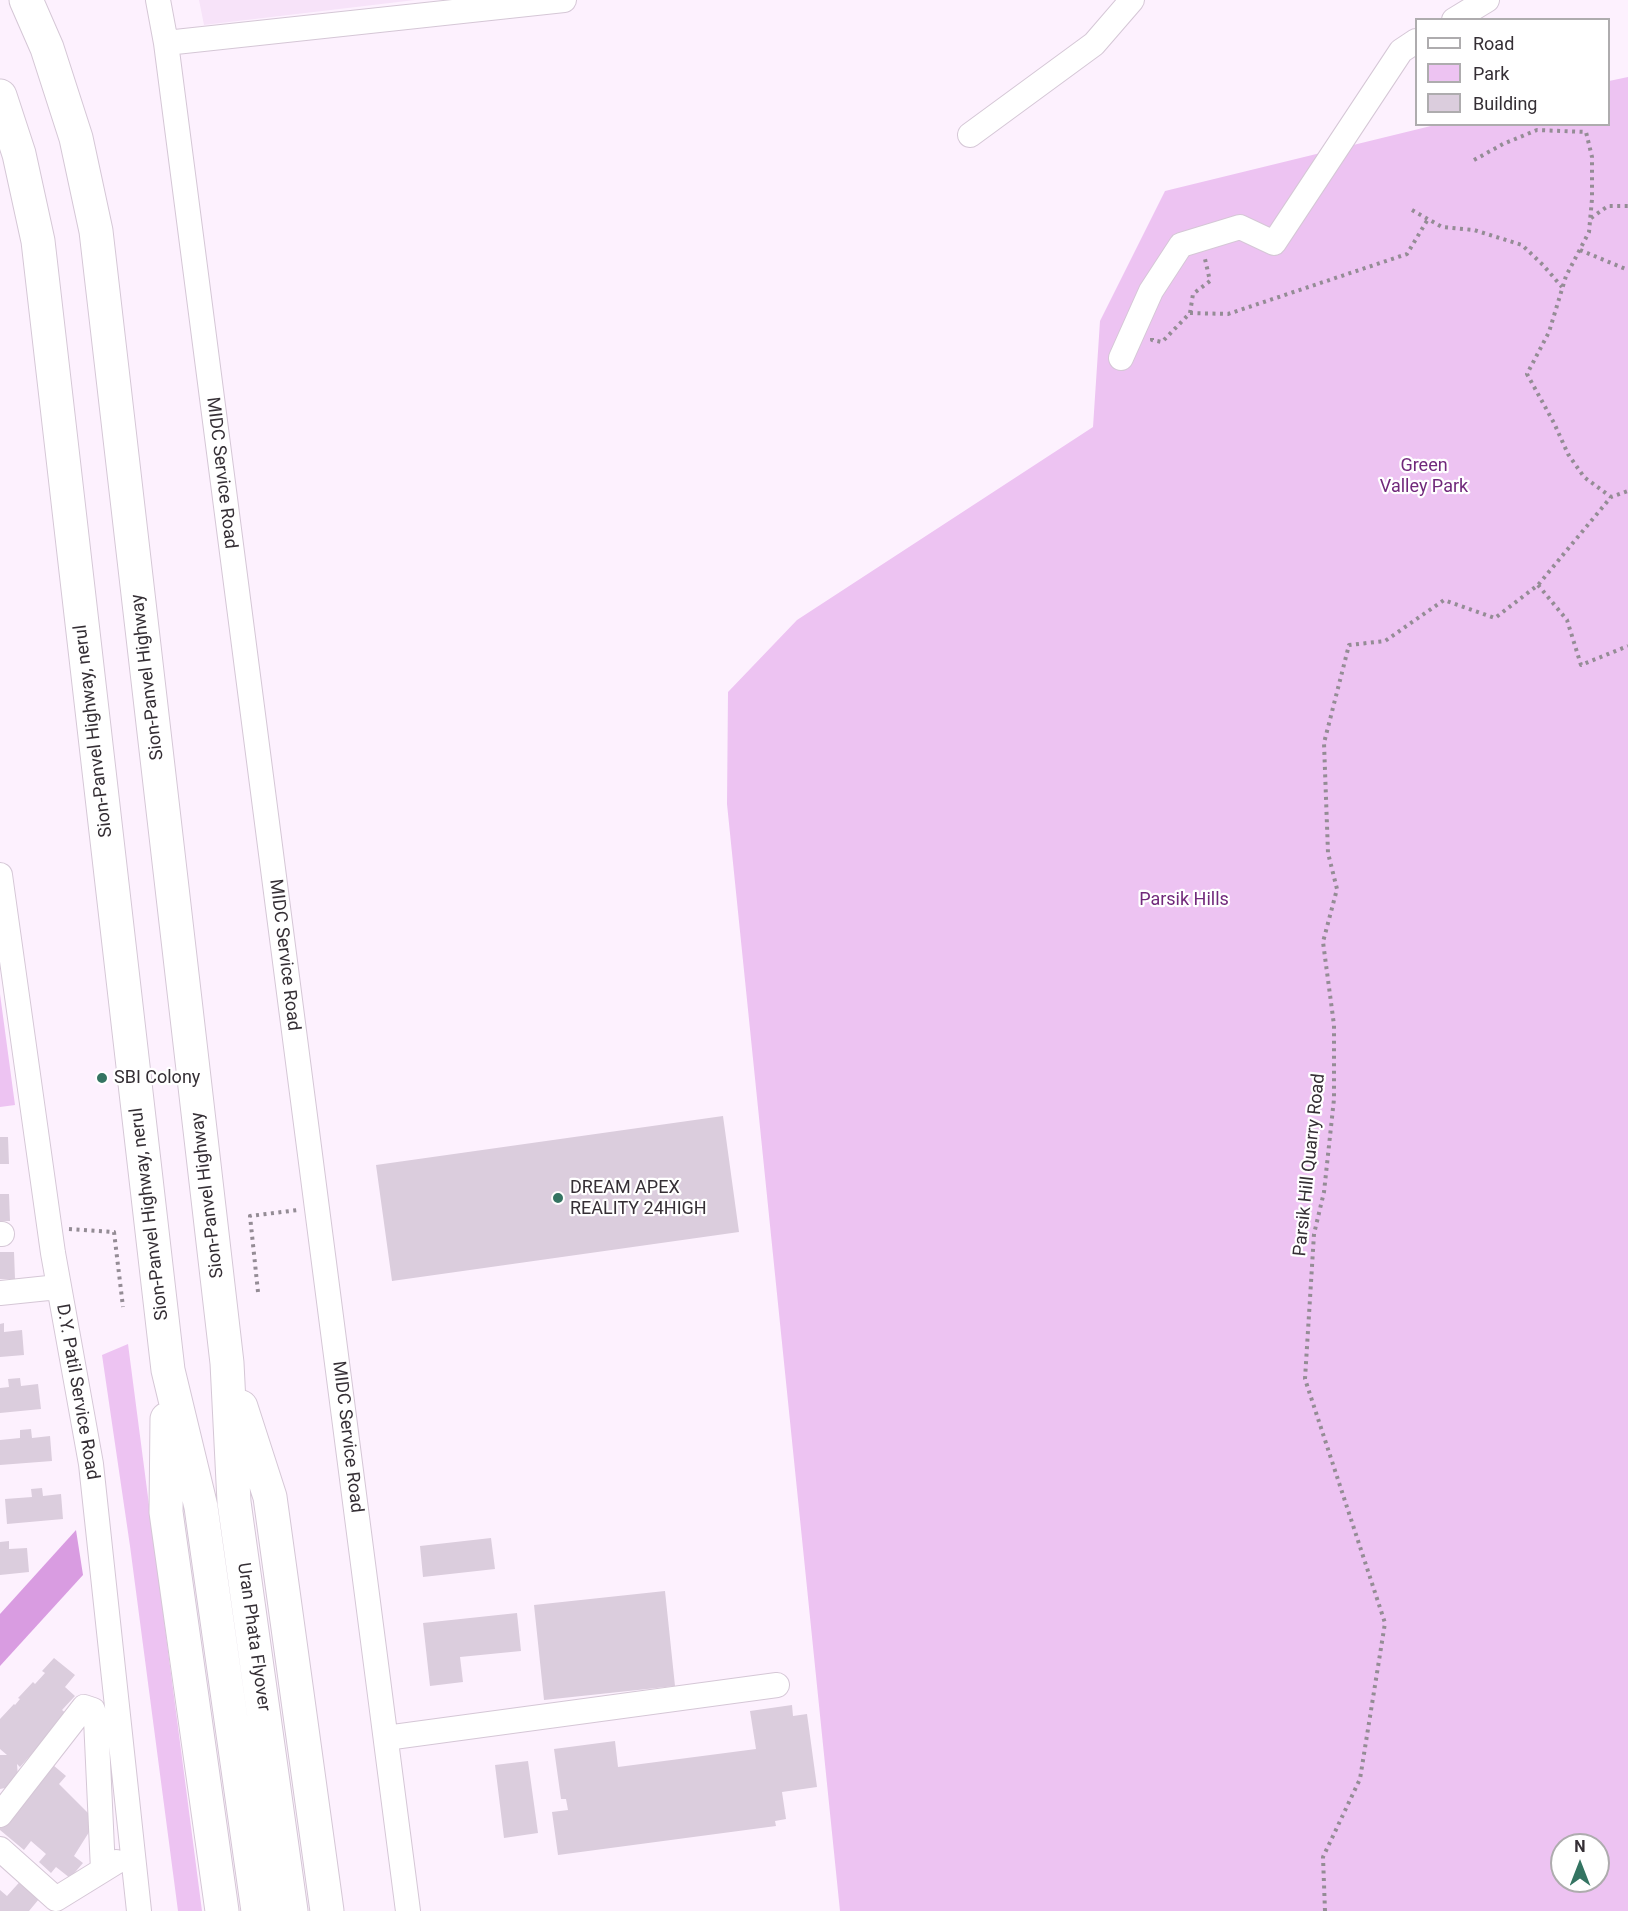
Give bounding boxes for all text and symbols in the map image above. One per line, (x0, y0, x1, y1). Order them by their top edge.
legend (1415, 18, 1610, 126)
text: Road (1473, 33, 1514, 54)
text: Park (1473, 63, 1509, 84)
text: Building (1473, 93, 1537, 114)
street label: MIDC Service Road (201, 396, 241, 550)
park label: Green Valley Park (1380, 455, 1468, 498)
street label: Sion-Panvel Highway (127, 593, 169, 761)
street label: Sion-Panvel Highway, nerul (70, 623, 118, 839)
street label: MIDC Service Road (264, 878, 304, 1032)
park label: Parsik Hills (1139, 889, 1229, 911)
place label: SBI Colony (114, 1067, 200, 1089)
marker: SBI Colony (95, 1071, 109, 1085)
street label: Parsik Hill Quarry Road (1290, 1073, 1330, 1257)
street label: Sion-Panvel Highway, nerul (126, 1106, 174, 1322)
street label: Sion-Panvel Highway (187, 1111, 229, 1279)
place label: DREAM APEX REALITY 24HIGH (570, 1177, 707, 1220)
marker: DREAM APEX REALITY 24HIGH (551, 1191, 565, 1205)
street label: D.Y. Patil Service Road (51, 1302, 103, 1482)
street label: MIDC Service Road (327, 1360, 367, 1514)
street label: Uran Phata Flyover (232, 1561, 274, 1713)
north arrow (1550, 1833, 1610, 1893)
text: N (1574, 1837, 1586, 1856)

